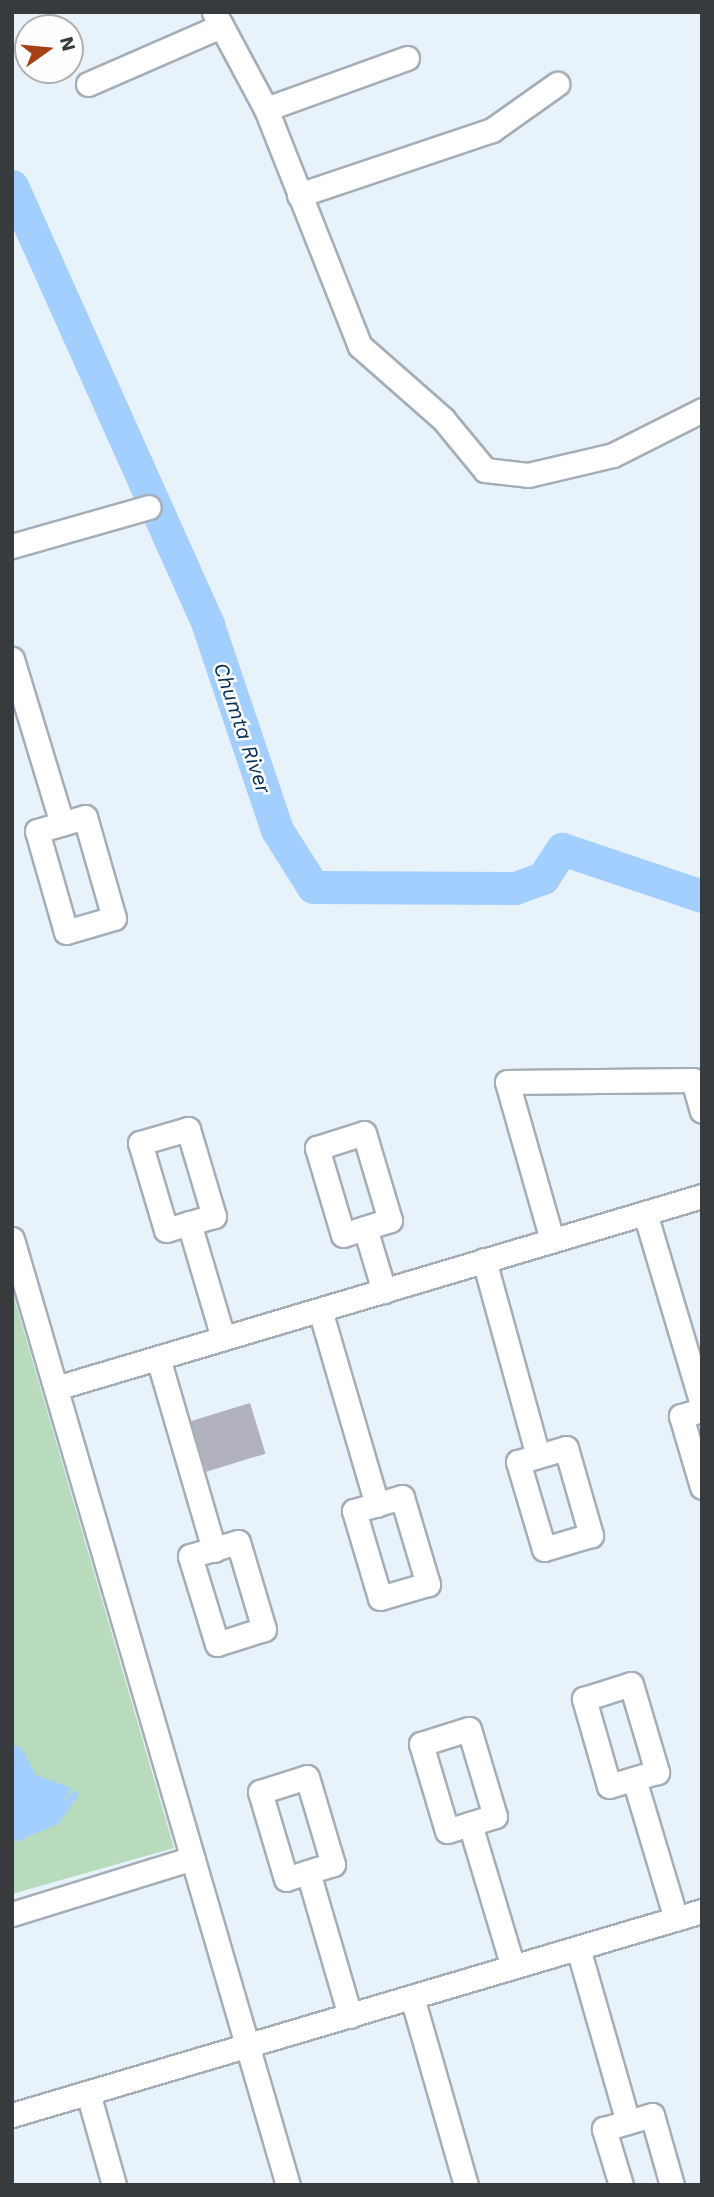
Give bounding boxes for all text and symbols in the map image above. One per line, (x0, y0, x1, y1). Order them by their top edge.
north arrow (14, 14, 84, 84)
text: N (55, 34, 81, 54)
water label: Chumta River (208, 659, 276, 797)

